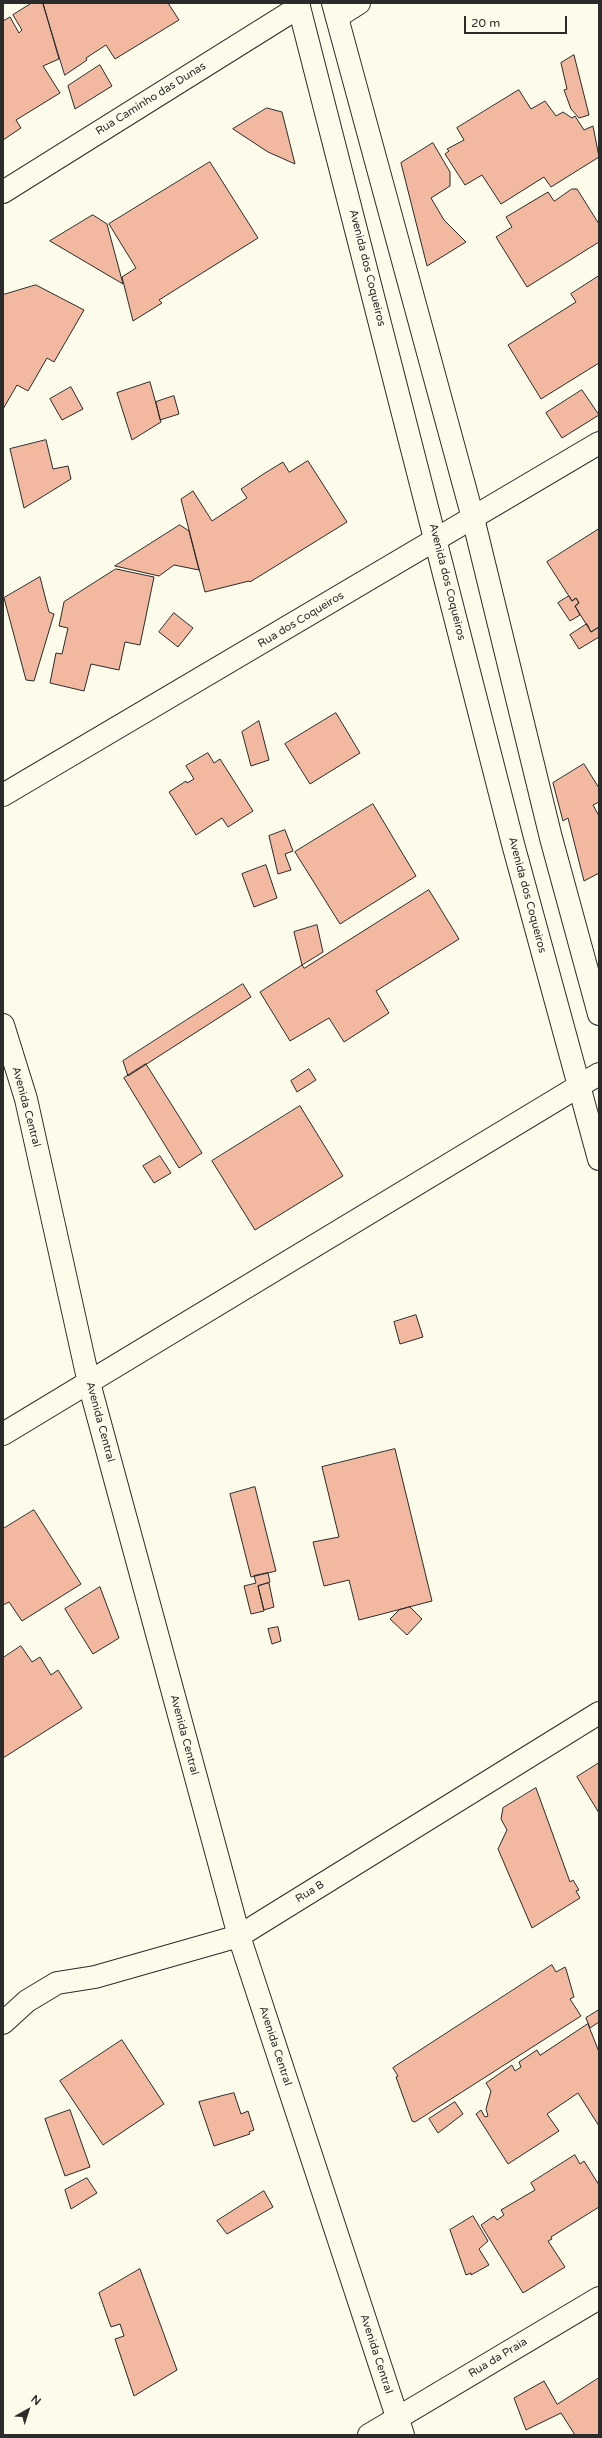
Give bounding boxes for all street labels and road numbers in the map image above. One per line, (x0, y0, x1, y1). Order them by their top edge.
street label: Rua Caminho das Dunas (93, 60, 209, 138)
street label: Avenida dos Coqueiros (346, 208, 388, 328)
street label: Avenida dos Coqueiros (426, 522, 468, 642)
street label: Rua dos Coqueiros (256, 589, 346, 651)
street label: Avenida dos Coqueiros (505, 835, 549, 955)
street label: Avenida Central (9, 1065, 43, 1149)
street label: Avenida Central (83, 1380, 117, 1464)
street label: Avenida Central (167, 1693, 201, 1777)
street label: Rua B (293, 1878, 327, 1906)
street label: Avenida Central (256, 2005, 294, 2087)
street label: Avenida Central (357, 2313, 395, 2395)
street label: Rua da Praia (466, 2335, 530, 2381)

